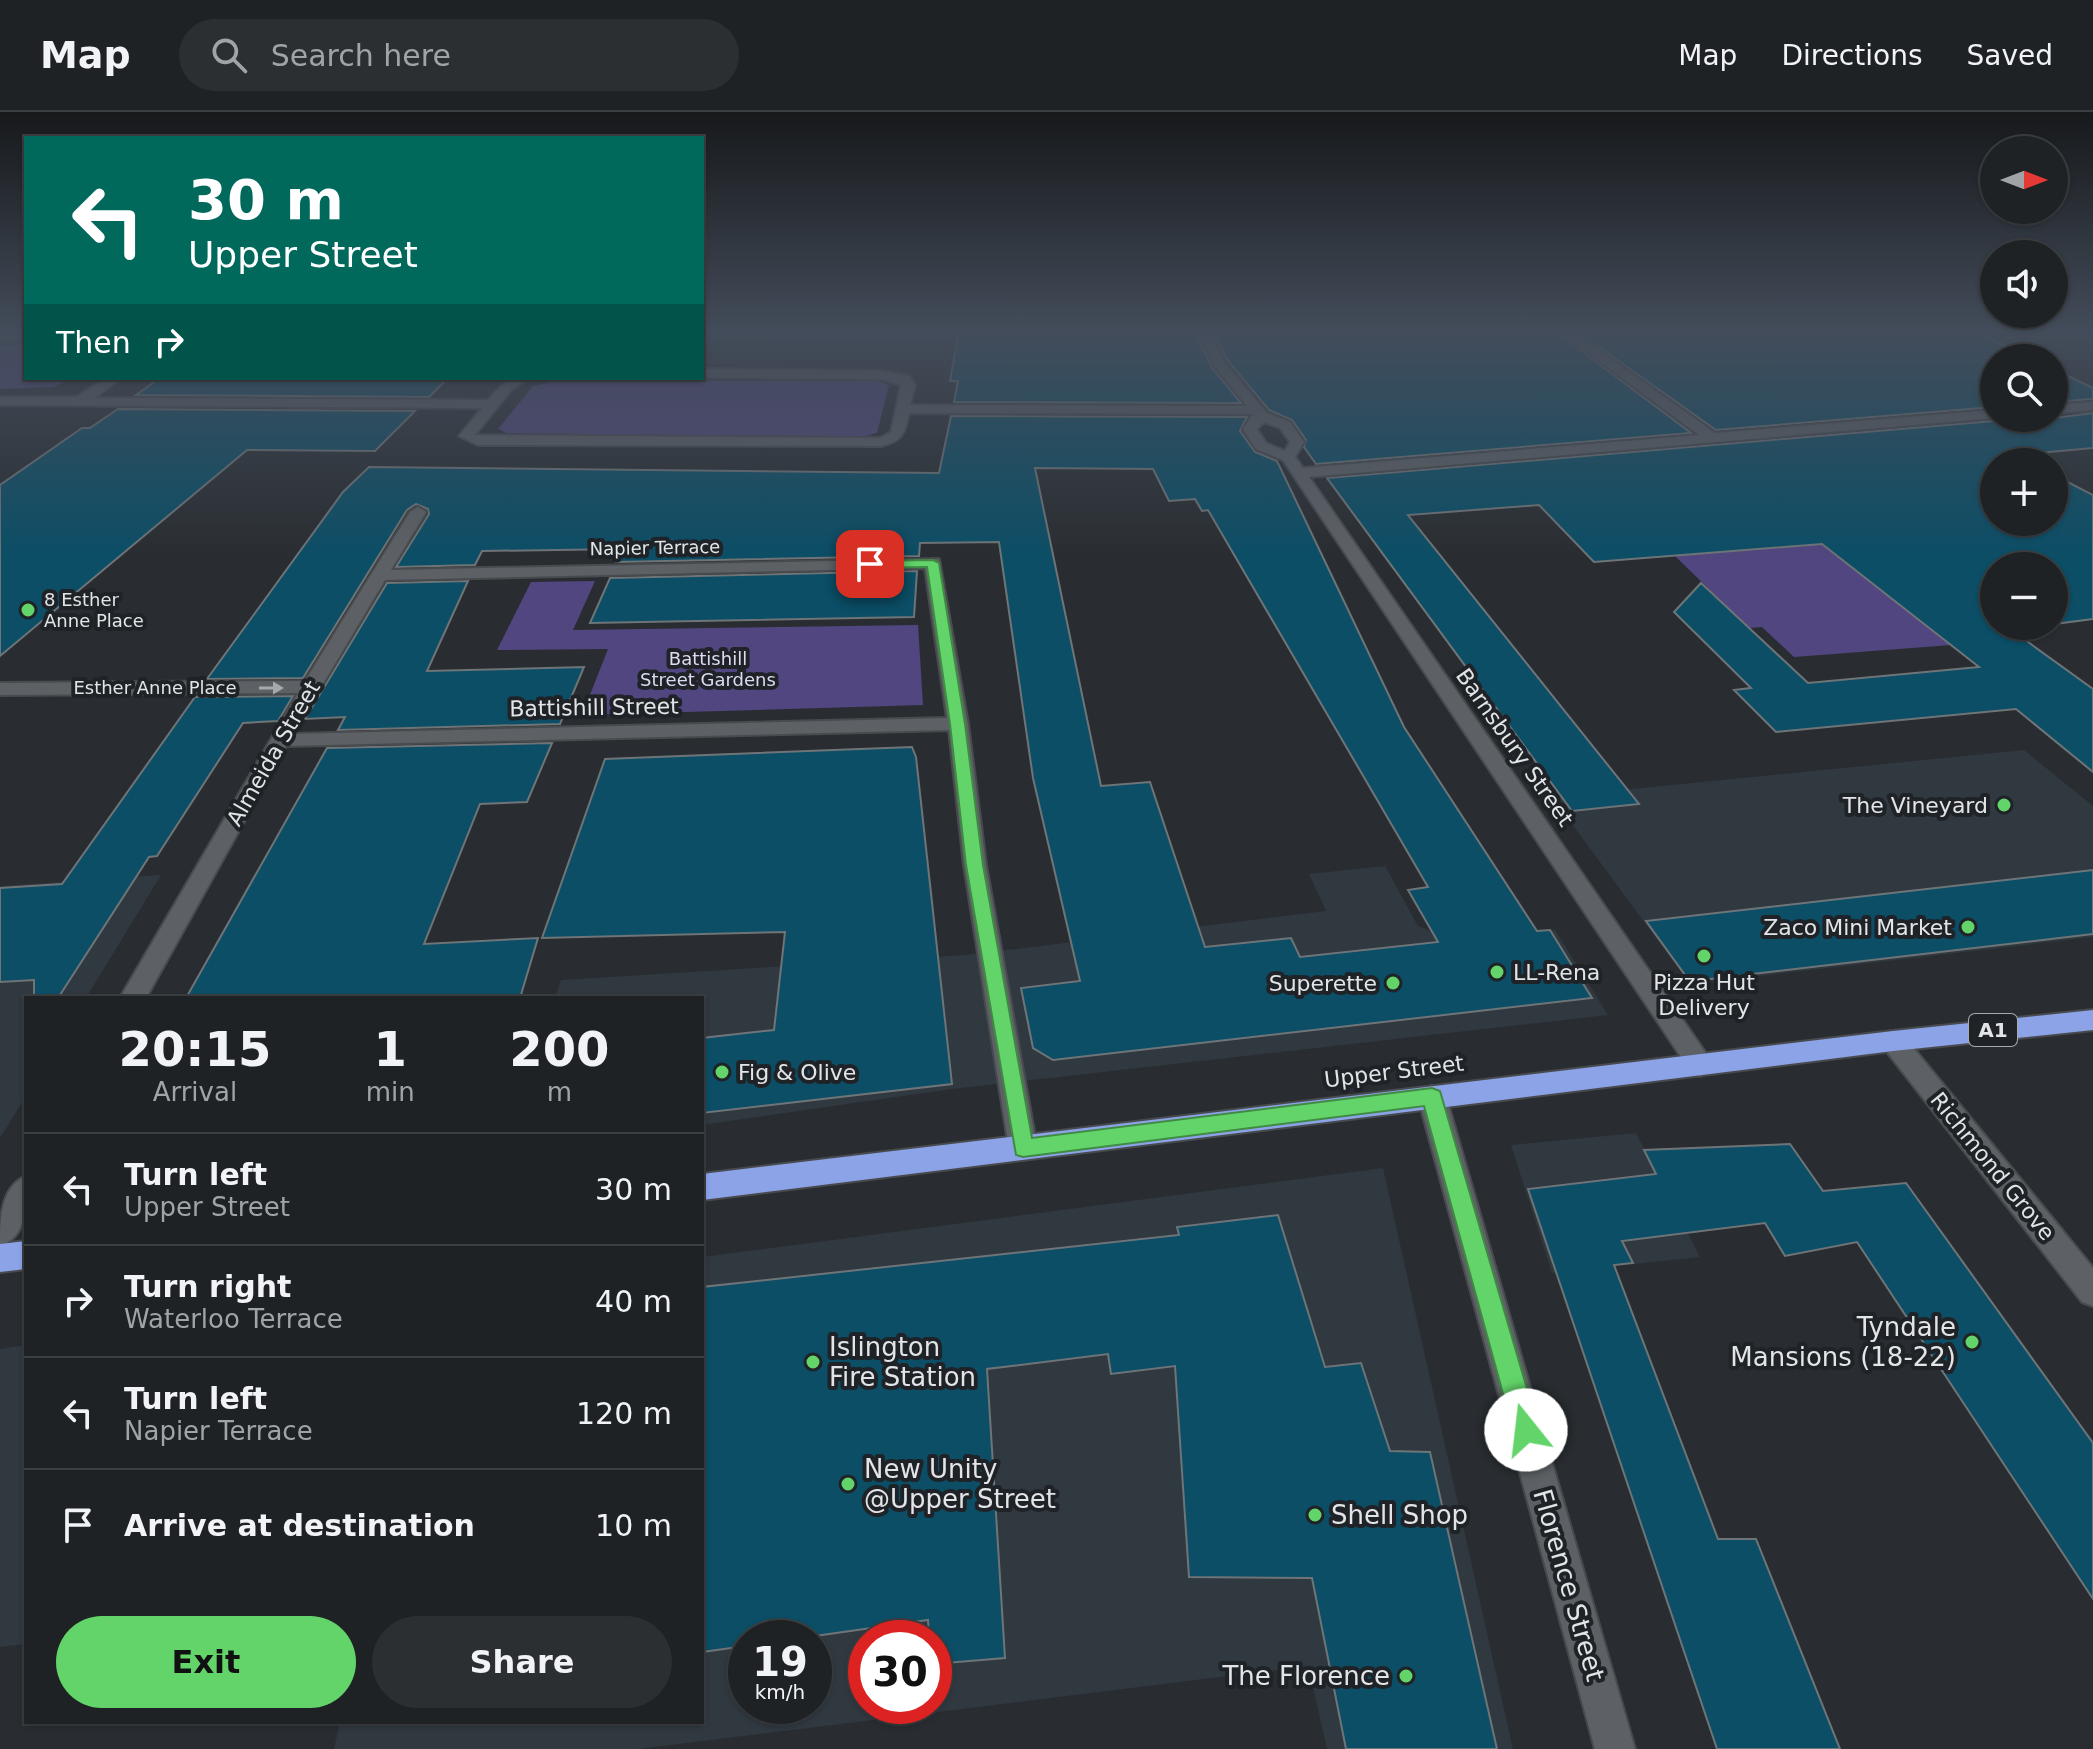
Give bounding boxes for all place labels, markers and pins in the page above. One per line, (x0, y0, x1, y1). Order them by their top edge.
pin (836, 530, 904, 598)
place label: 8 Esther Anne Place (44, 589, 144, 631)
marker: 8 Esther Anne Place (19, 601, 37, 619)
place label: The Vineyard (1842, 793, 1988, 818)
marker: The Vineyard (1995, 796, 2013, 814)
place label: Zaco Mini Market (1763, 915, 1952, 940)
marker: Zaco Mini Market (1959, 918, 1977, 936)
marker: Pizza Hut Delivery (1695, 947, 1713, 965)
place label: LL-Rena (1513, 960, 1600, 985)
marker: LL-Rena (1488, 963, 1506, 981)
place label: Pizza Hut Delivery (1653, 970, 1755, 1020)
place label: Superette (1269, 971, 1377, 996)
marker: Superette (1384, 974, 1402, 992)
place label: Fig & Olive (738, 1060, 856, 1085)
marker: Fig & Olive (713, 1063, 731, 1081)
place label: Tyndale Mansions (18-22) (1730, 1312, 1956, 1372)
place label: Islington Fire Station (829, 1332, 976, 1392)
marker: Tyndale Mansions (18-22) (1963, 1333, 1981, 1351)
marker: Islington Fire Station (804, 1353, 822, 1371)
place label: New Unity @Upper Street (864, 1454, 1056, 1514)
marker: New Unity @Upper Street (839, 1475, 857, 1493)
place label: Shell Shop (1331, 1500, 1468, 1530)
marker: Shell Shop (1306, 1506, 1324, 1524)
place label: The Florence (1221, 1661, 1390, 1691)
marker: The Florence (1397, 1667, 1415, 1685)

